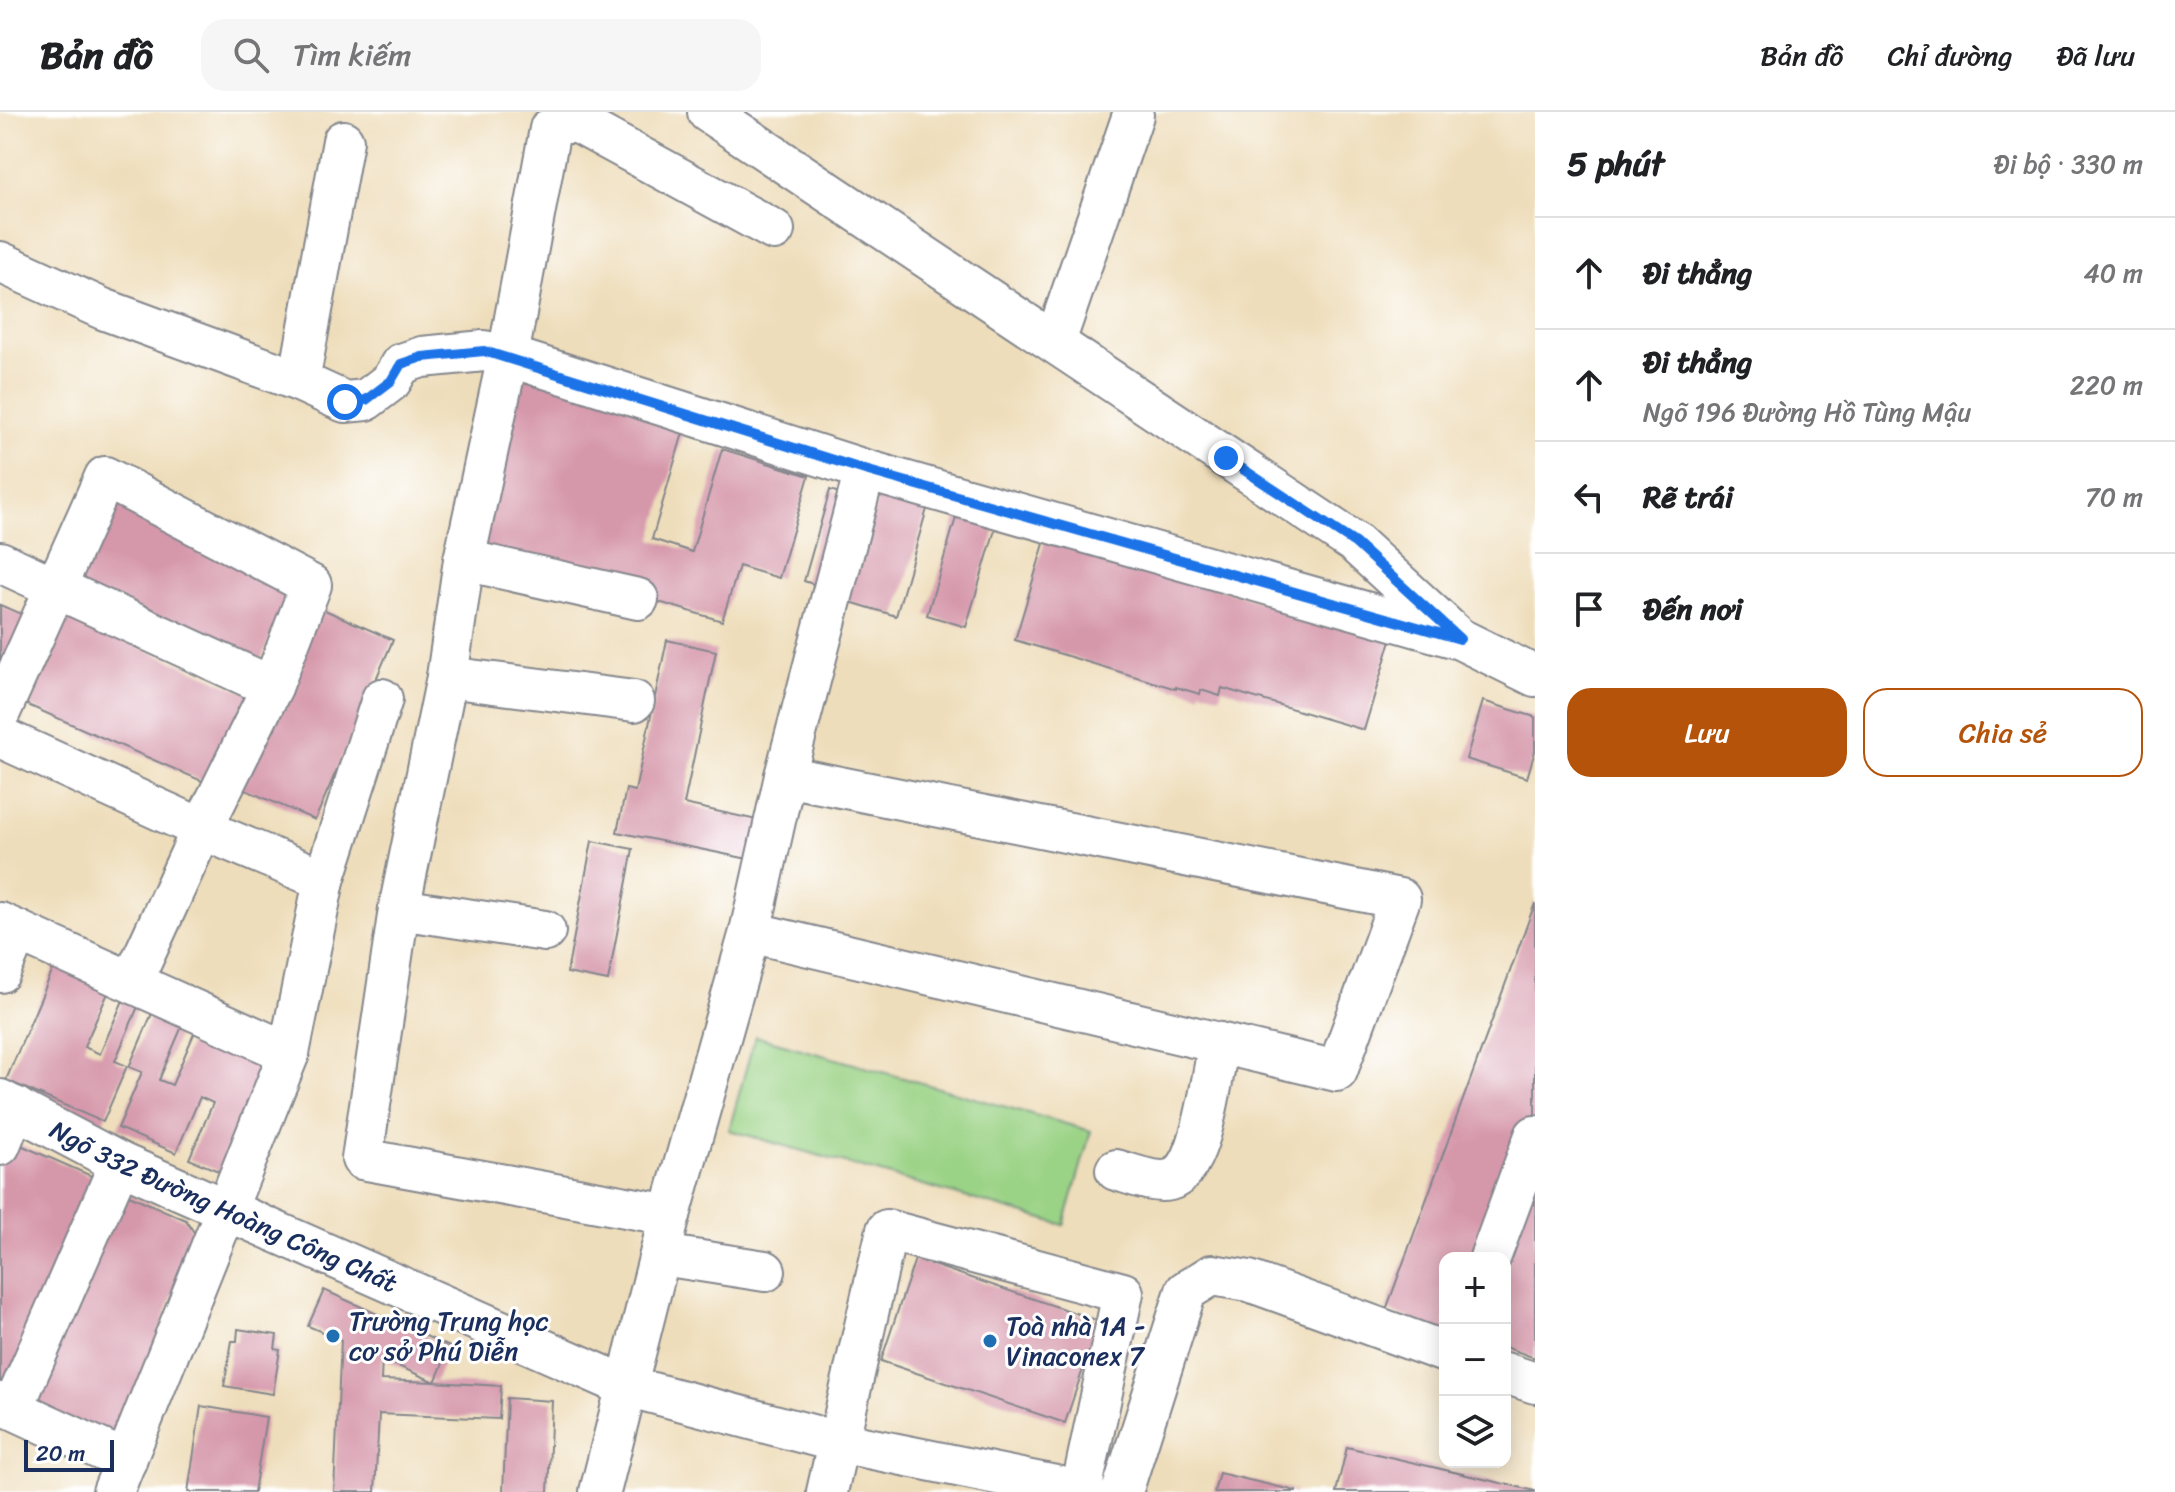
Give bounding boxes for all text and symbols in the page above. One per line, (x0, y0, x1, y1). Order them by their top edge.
search box (201, 19, 761, 91)
text: Bản đồ (40, 22, 153, 89)
text: Tìm kiếm (293, 28, 411, 82)
text: Bản đồ (1760, 31, 1843, 80)
text: Chỉ đường (1887, 31, 2012, 80)
text: Đã lưu (2056, 31, 2135, 80)
icon: search (229, 33, 273, 77)
text: 5 phút (1567, 134, 1664, 194)
text: Đi bộ · 330 m (1994, 141, 2143, 187)
text: Đi thẳng (1643, 246, 1752, 300)
text: 40 m (2084, 250, 2143, 296)
icon: ahead (1567, 251, 1611, 295)
text: Đi thẳng (1643, 335, 1752, 389)
text: 220 m (2070, 362, 2143, 408)
icon: ahead (1567, 363, 1611, 407)
route start (327, 384, 363, 420)
text: Ngõ 196 Đường Hồ Tùng Mậu (1643, 389, 1971, 435)
route end (1208, 440, 1244, 476)
text: Rẽ trái (1643, 470, 1733, 524)
text: 70 m (2085, 474, 2143, 520)
icon: left (1567, 475, 1611, 519)
text: Đến nơi (1643, 582, 1742, 636)
icon: arrive (1567, 587, 1611, 631)
button: Lưu (1567, 688, 1847, 777)
button: Chia sẻ (1863, 688, 2143, 777)
street label: Ngõ 332 Đường Hoàng Công Chất (41, 1107, 405, 1306)
map controls (1439, 1252, 1511, 1468)
button: + (1439, 1252, 1511, 1324)
place label: Trường Trung học cơ sở Phú Diễn (349, 1298, 548, 1374)
place label: Toà nhà 1A - Vinaconex 7 (1006, 1303, 1146, 1379)
button: − (1439, 1324, 1511, 1396)
marker: Trường Trung học cơ sở Phú Diễn (324, 1327, 342, 1345)
marker: Toà nhà 1A - Vinaconex 7 (981, 1332, 999, 1350)
button: layers (1439, 1396, 1511, 1468)
text: 20 m (36, 1434, 85, 1473)
scale bar (24, 1436, 114, 1472)

